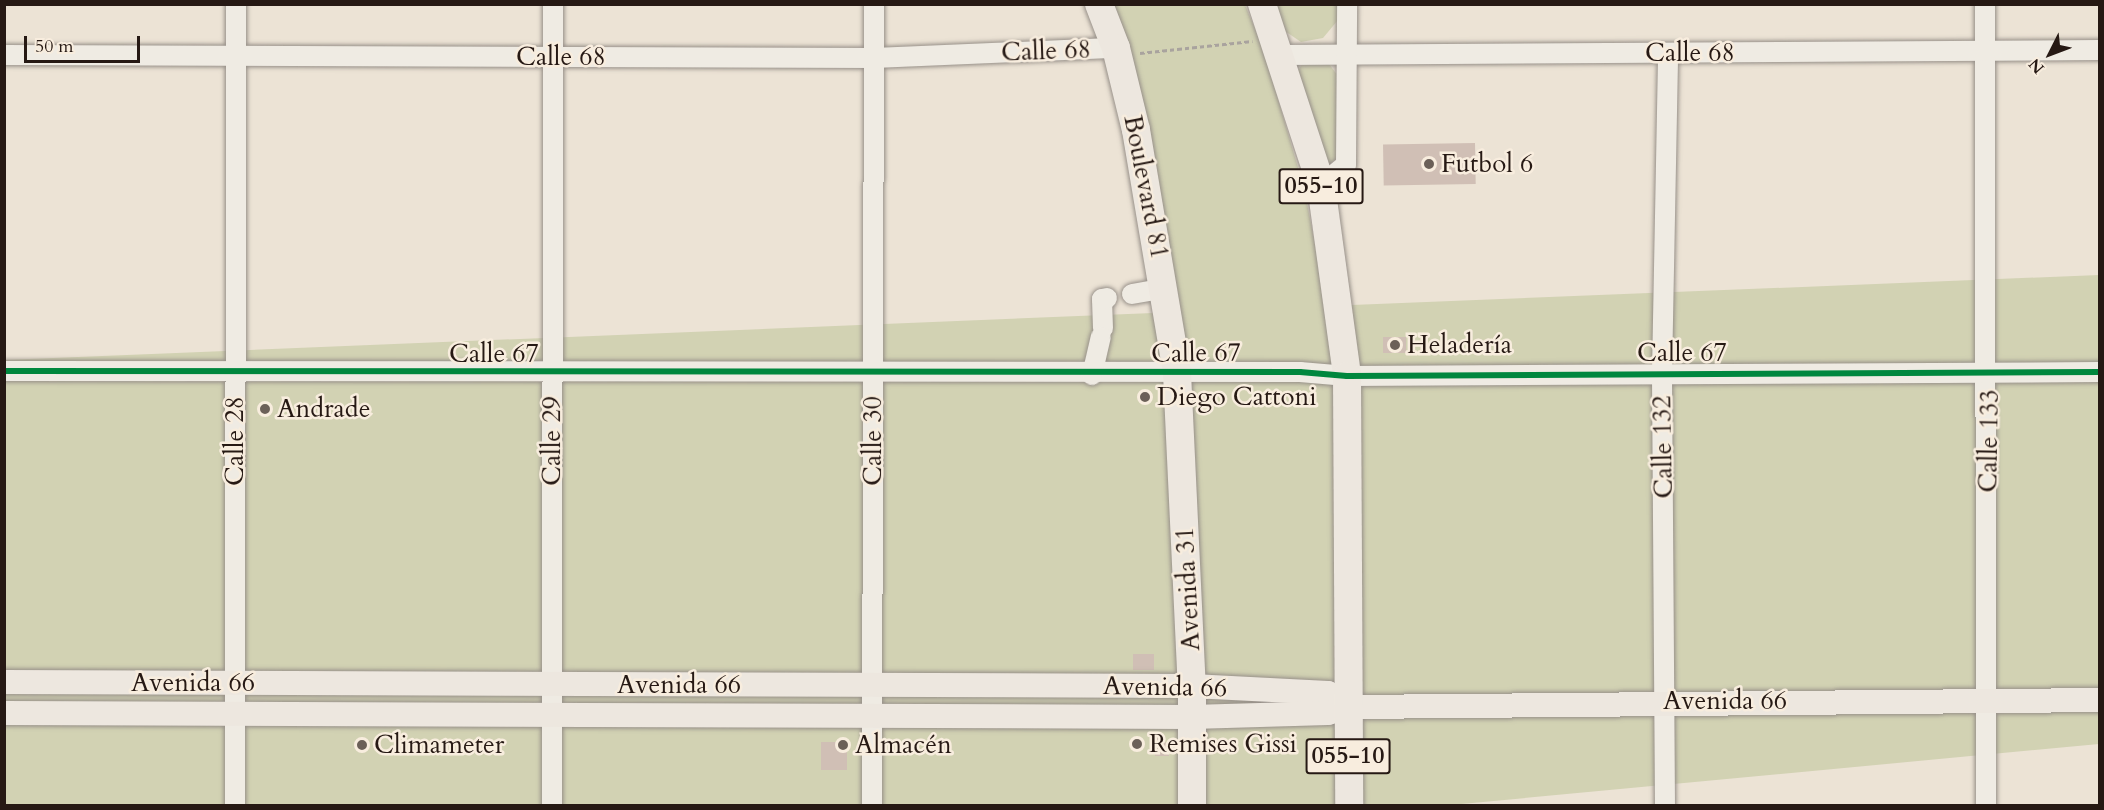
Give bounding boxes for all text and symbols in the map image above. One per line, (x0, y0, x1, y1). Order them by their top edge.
scale bar (27, 24, 142, 62)
north arrow (2020, 24, 2080, 84)
text: 50 m (35, 34, 74, 59)
street label: Calle 68 (1001, 34, 1091, 68)
street label: Calle 68 (1645, 37, 1735, 69)
street label: Calle 68 (516, 41, 606, 73)
text: N (2024, 54, 2049, 79)
street label: Boulevard 81 (1117, 112, 1175, 262)
place label: Futbol 6 (1441, 148, 1533, 180)
marker: Futbol 6 (1422, 157, 1436, 171)
road number: 055-10 (1278, 165, 1364, 207)
place label: Heladería (1407, 329, 1512, 361)
street label: Calle 67 (1151, 337, 1241, 369)
street label: Calle 67 (1637, 337, 1727, 369)
street label: Calle 67 (449, 338, 539, 370)
marker: Heladería (1388, 338, 1402, 352)
place label: Diego Cattoni (1157, 381, 1317, 413)
street label: Calle 133 (1973, 389, 2005, 493)
marker: Diego Cattoni (1138, 390, 1152, 404)
place label: Andrade (277, 393, 370, 425)
street label: Calle 132 (1647, 395, 1679, 499)
street label: Calle 28 (219, 396, 251, 486)
street label: Calle 29 (536, 396, 568, 486)
street label: Calle 30 (857, 396, 889, 486)
marker: Andrade (258, 402, 272, 416)
street label: Avenida 31 (1169, 526, 1207, 652)
street label: Avenida 66 (131, 667, 255, 699)
street label: Avenida 66 (617, 669, 741, 701)
street label: Avenida 66 (1103, 670, 1227, 704)
street label: Avenida 66 (1663, 685, 1787, 717)
place label: Remises Gissi (1149, 728, 1297, 760)
place label: Climameter (374, 729, 504, 761)
place label: Almacén (855, 729, 952, 761)
road number: 055-10 (1304, 735, 1392, 777)
marker: Remises Gissi (1130, 737, 1144, 751)
marker: Climameter (355, 738, 369, 752)
marker: Almacén (836, 738, 850, 752)

